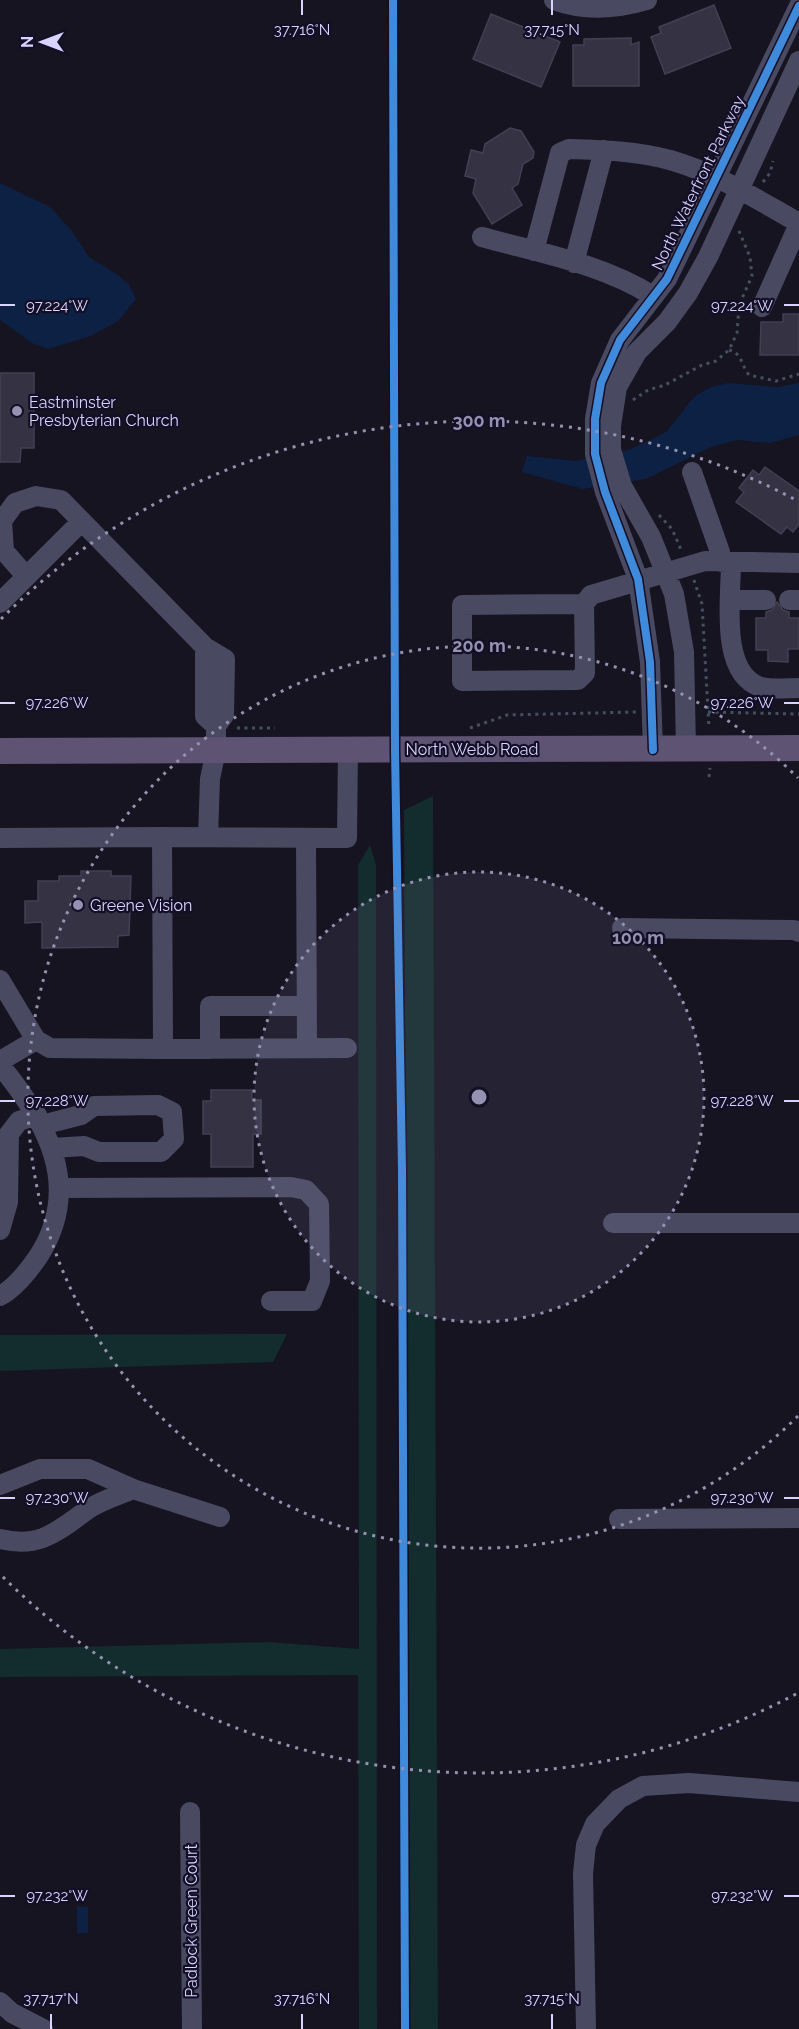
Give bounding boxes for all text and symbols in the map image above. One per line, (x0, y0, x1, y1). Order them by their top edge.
north arrow (12, 12, 72, 72)
text: 37.716°N (274, 21, 330, 39)
text: 37.715°N (524, 21, 580, 39)
text: N (18, 36, 37, 48)
street label: North Waterfront Parkway (647, 92, 749, 273)
text: 97.224°W (26, 297, 88, 315)
text: 97.224°W (711, 297, 773, 315)
place label: Eastminster Presbyterian Church (29, 393, 179, 430)
marker: Eastminster Presbyterian Church (10, 404, 24, 418)
text: 300 m (452, 410, 506, 431)
text: 200 m (452, 635, 506, 656)
text: 97.226°W (26, 694, 89, 712)
text: 97.226°W (711, 694, 774, 712)
street label: North Webb Road (406, 740, 538, 759)
place label: Greene Vision (90, 896, 192, 915)
marker: Greene Vision (71, 898, 85, 912)
text: 100 m (612, 927, 664, 948)
centre of rings (469, 1087, 489, 1107)
text: 97.228°W (26, 1092, 89, 1110)
text: 97.228°W (711, 1092, 774, 1110)
text: 97.230°W (26, 1489, 89, 1507)
text: 97.230°W (711, 1489, 774, 1507)
street label: Padlock Green Court (182, 1843, 201, 1998)
text: 97.232°W (26, 1887, 88, 1905)
text: 97.232°W (711, 1887, 773, 1905)
text: 37.717°N (23, 1990, 79, 2008)
text: 37.716°N (274, 1990, 330, 2008)
text: 37.715°N (524, 1990, 580, 2008)

